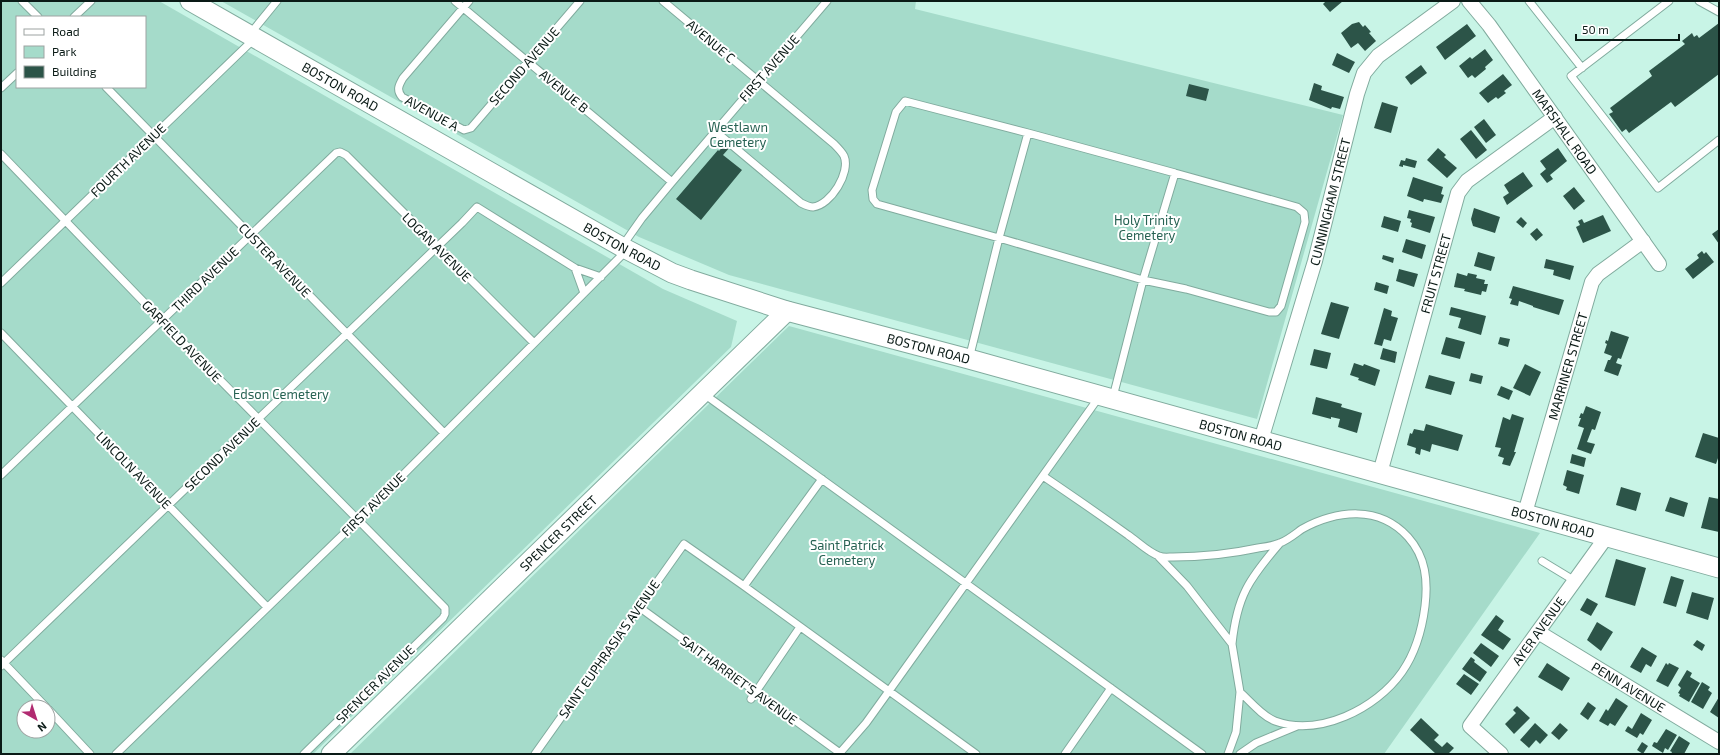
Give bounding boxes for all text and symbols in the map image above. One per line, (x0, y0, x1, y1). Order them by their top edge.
legend (16, 16, 146, 88)
street label: AVENUE C (684, 16, 738, 66)
scale bar (1576, 16, 1679, 42)
text: 50 m (1582, 22, 1609, 36)
street label: SECOND AVENUE (486, 23, 562, 109)
text: Road (52, 24, 80, 38)
street label: FIRST AVENUE (736, 31, 802, 105)
text: Park (52, 44, 77, 58)
street label: BOSTON ROAD (299, 58, 381, 115)
text: Building (52, 64, 97, 78)
street label: AVENUE B (536, 66, 592, 116)
street label: MARSHALL ROAD (1529, 86, 1601, 177)
street label: AVENUE A (402, 92, 462, 134)
park label: Westlawn Cemetery (708, 119, 768, 150)
street label: FOURTH AVENUE (87, 120, 169, 200)
street label: CUNNINGHAM STREET (1306, 136, 1354, 268)
street label: LOGAN AVENUE (399, 209, 475, 285)
park label: Holy Trinity Cemetery (1114, 212, 1180, 243)
street label: BOSTON ROAD (581, 219, 664, 274)
street label: CUSTER AVENUE (236, 220, 314, 300)
street label: FRUIT STREET (1417, 231, 1454, 315)
street label: THIRD AVENUE (168, 243, 242, 315)
street label: GARFIELD AVENUE (139, 297, 225, 385)
street label: MARRINER STREET (1544, 310, 1591, 422)
street label: BOSTON ROAD (885, 330, 972, 367)
park label: Edson Cemetery (233, 386, 329, 402)
street label: SECOND AVENUE (181, 414, 263, 494)
street label: BOSTON ROAD (1197, 416, 1284, 454)
street label: LINCOLN AVENUE (93, 428, 175, 512)
street label: FIRST AVENUE (338, 469, 408, 539)
street label: SPENCER STREET (516, 491, 601, 574)
street label: BOSTON ROAD (1510, 503, 1596, 541)
park label: Saint Patrick Cemetery (810, 537, 884, 568)
street label: SAINT EUPHRASIA'S AVENUE (555, 577, 663, 721)
street label: AYER AVENUE (1508, 594, 1569, 668)
street label: SAIT HARRIET'S AVENUE (677, 632, 801, 728)
street label: SPENCER AVENUE (332, 641, 418, 727)
street label: PENN AVENUE (1589, 658, 1669, 716)
north arrow (16, 699, 56, 739)
text: N (35, 720, 50, 735)

